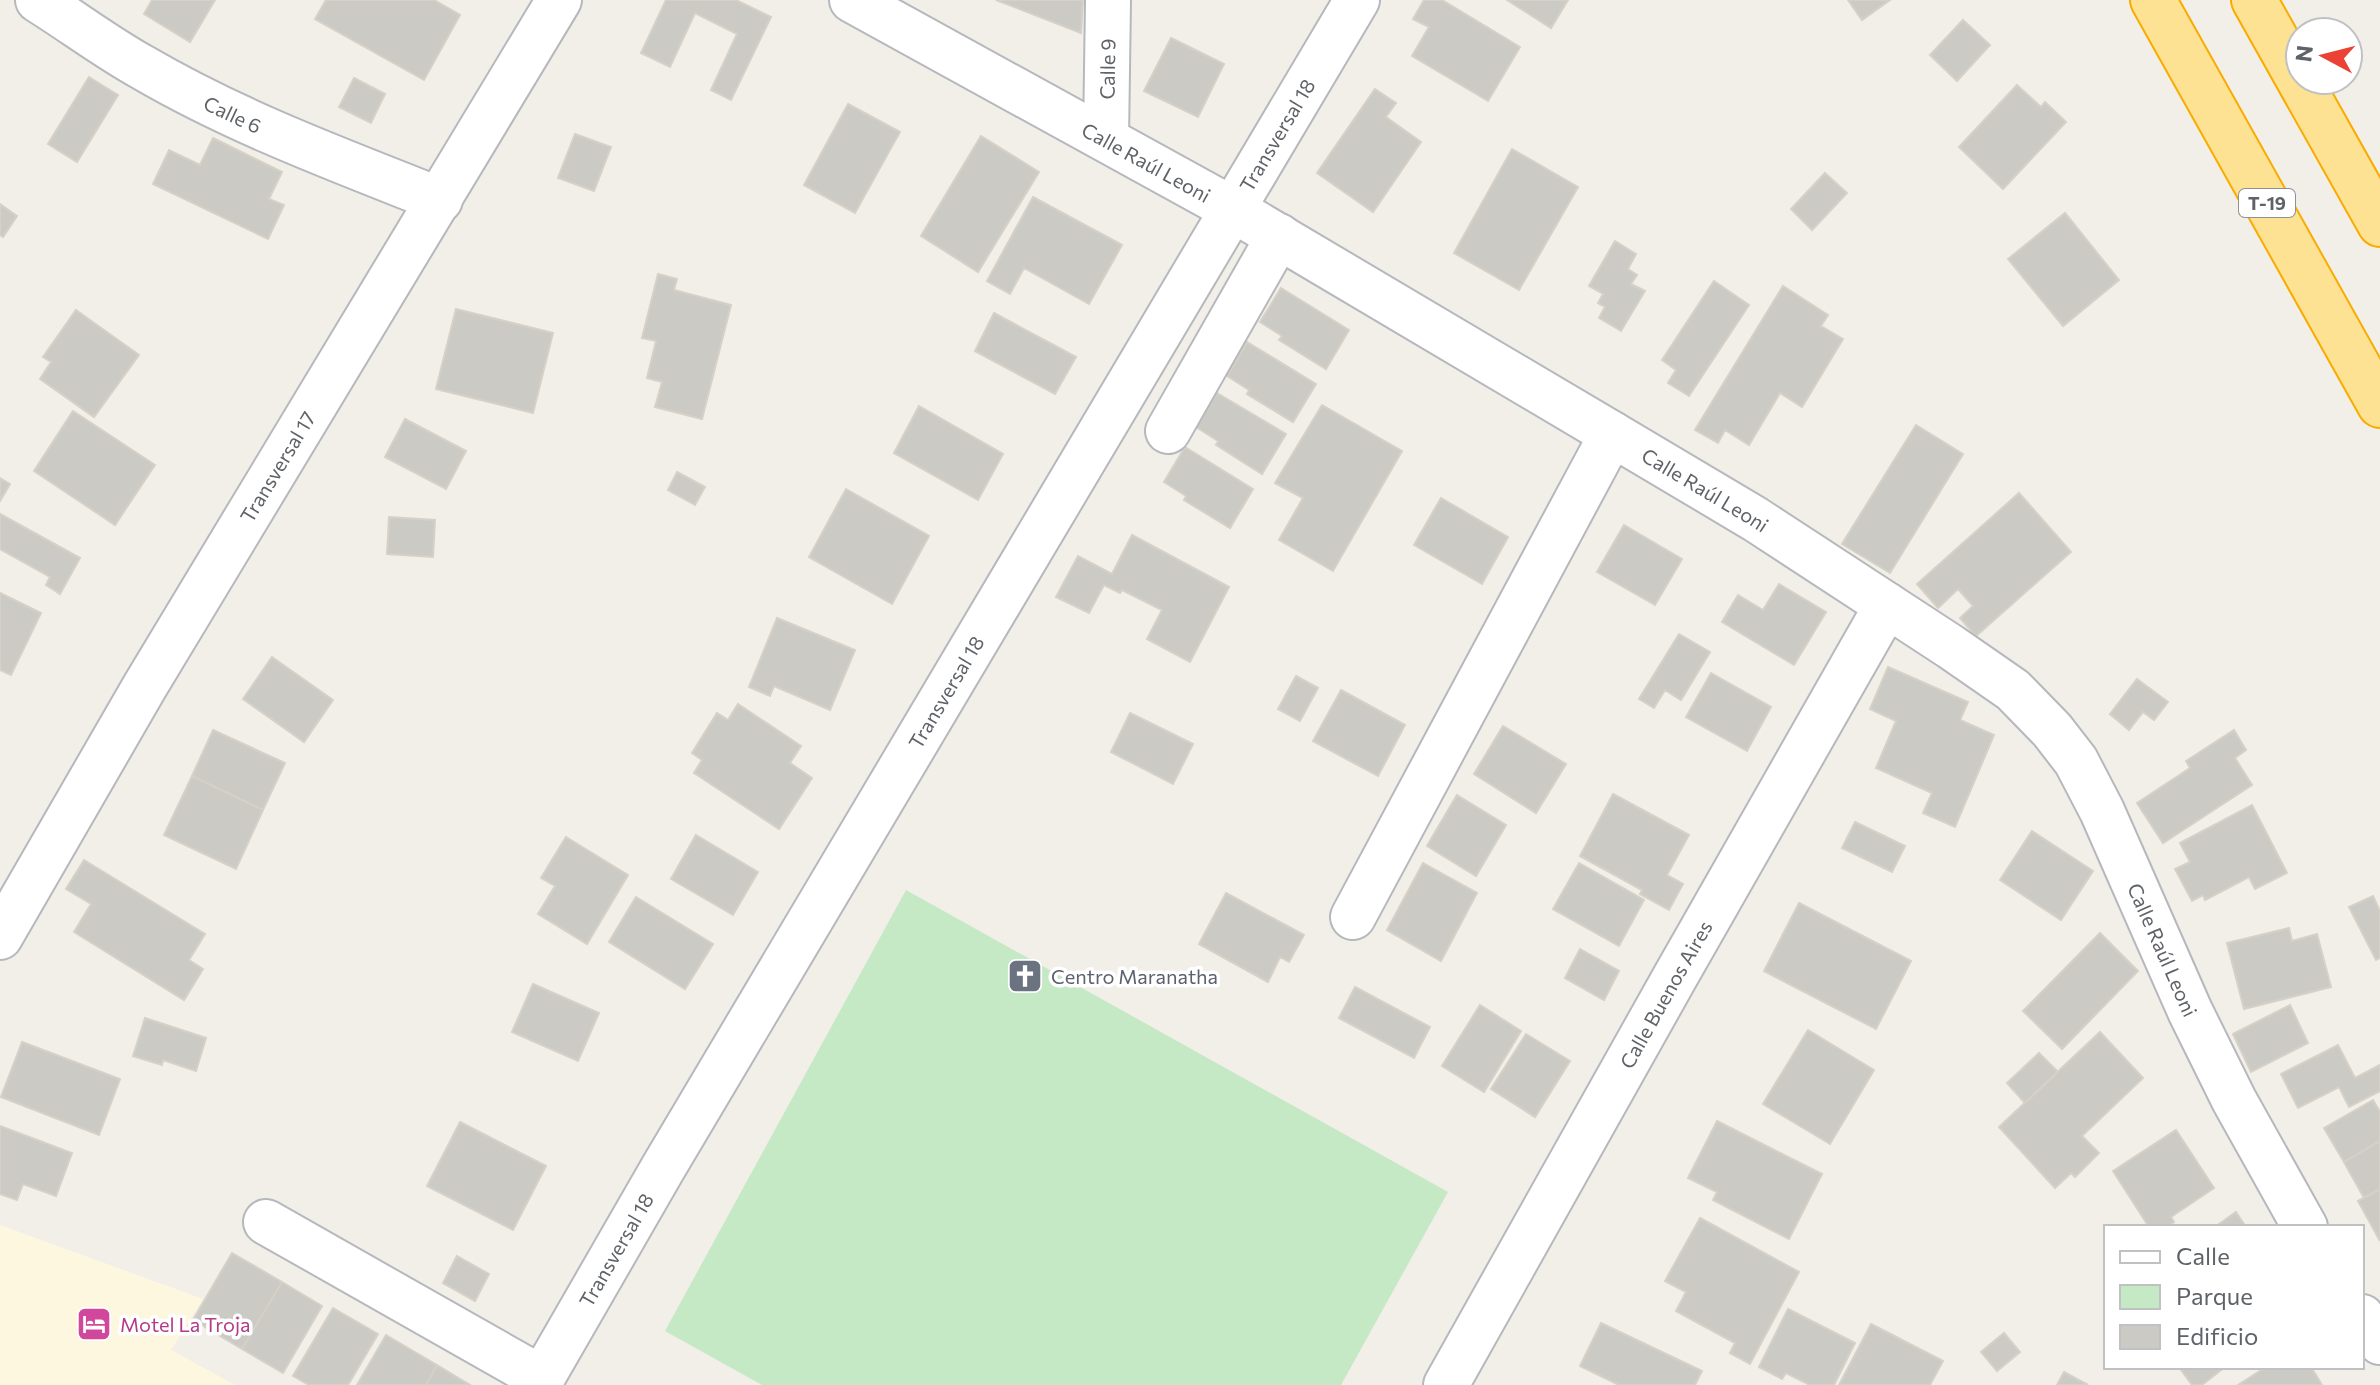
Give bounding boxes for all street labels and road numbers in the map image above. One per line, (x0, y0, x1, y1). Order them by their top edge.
street label: Calle 9 (1095, 38, 1119, 100)
street label: Transversal 18 (1234, 74, 1320, 196)
street label: Calle 6 (200, 90, 265, 138)
street label: Calle Raúl Leoni (1078, 117, 1215, 207)
road number: T-19 (2239, 189, 2295, 217)
street label: Transversal 17 (235, 407, 320, 527)
street label: Calle Raúl Leoni (1638, 443, 1773, 537)
street label: Transversal 18 (903, 631, 989, 753)
street label: Calle Raúl Leoni (2123, 879, 2203, 1020)
street label: Calle Buenos Aires (1614, 916, 1717, 1073)
street label: Transversal 18 (574, 1189, 658, 1311)

